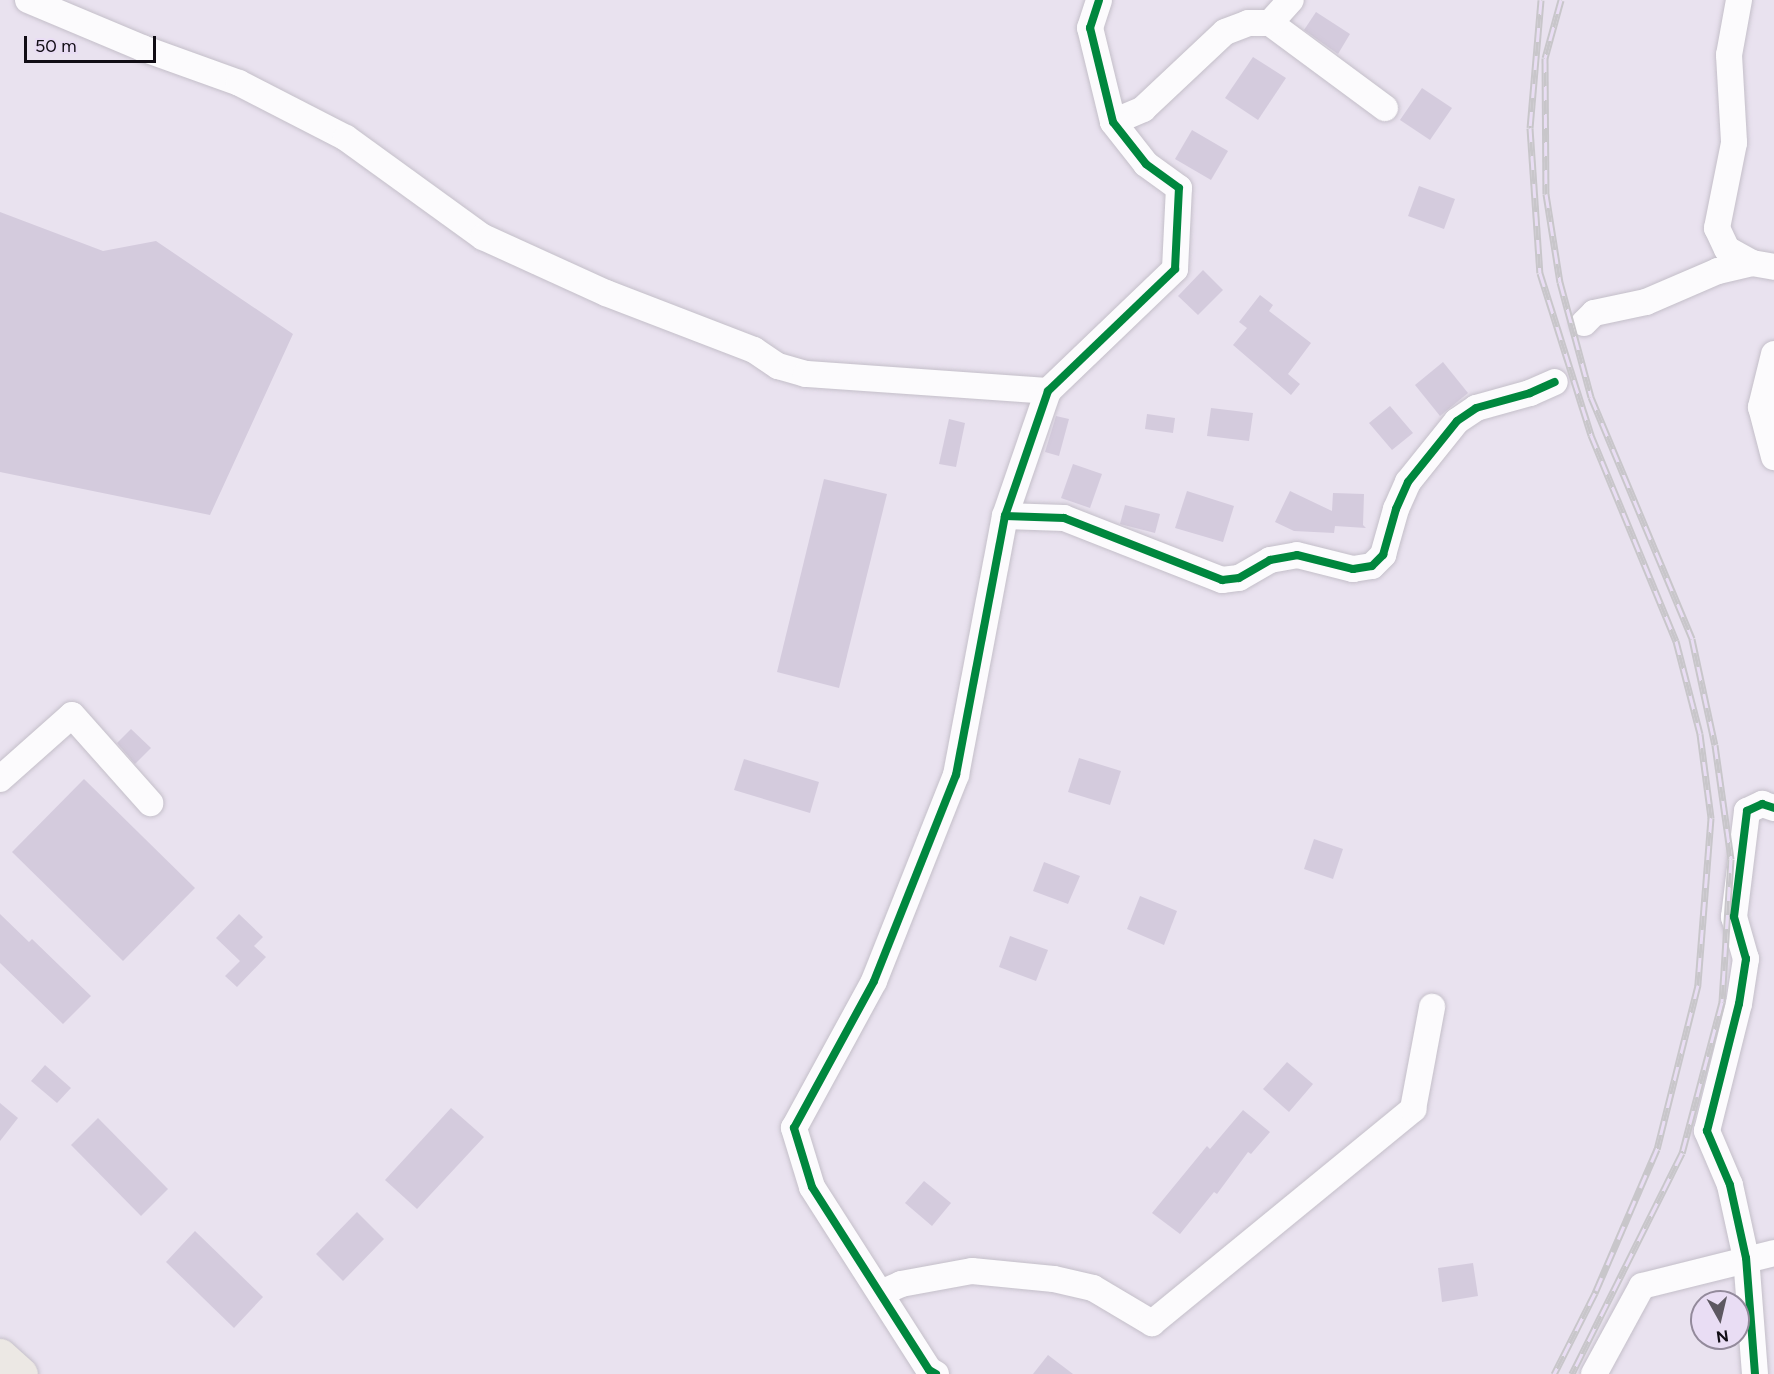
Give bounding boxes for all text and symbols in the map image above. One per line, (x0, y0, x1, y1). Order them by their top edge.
scale bar (27, 24, 159, 62)
text: 50 m (35, 35, 77, 57)
north arrow (1690, 1290, 1750, 1350)
text: N (1715, 1326, 1730, 1347)

